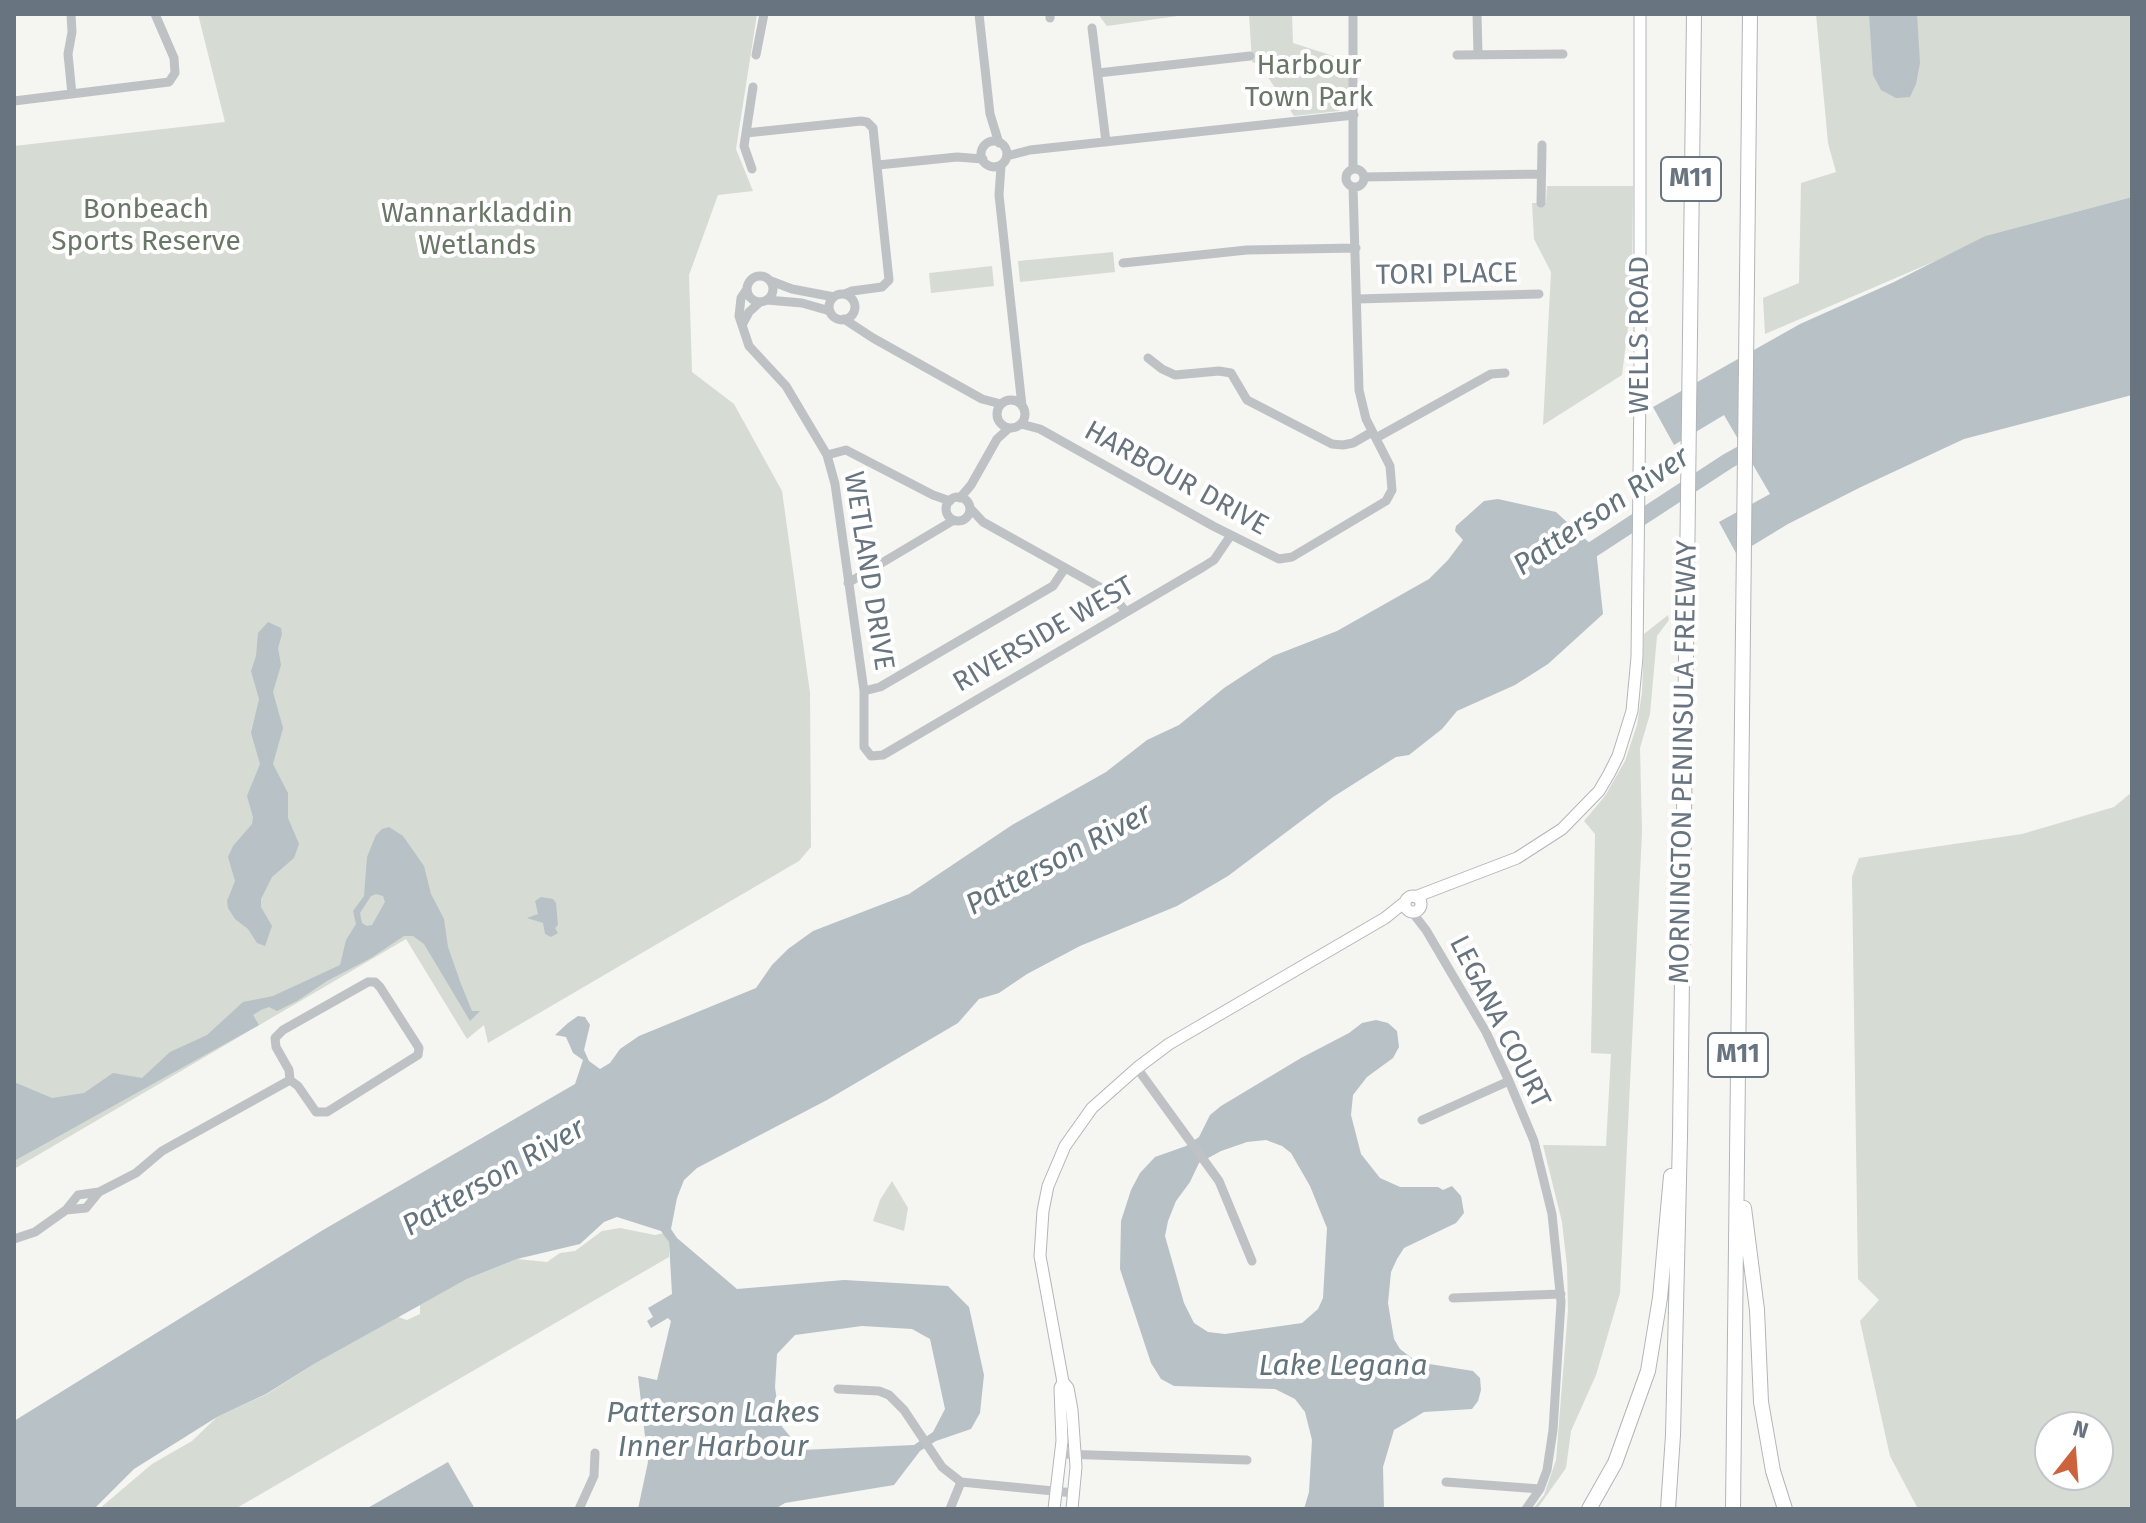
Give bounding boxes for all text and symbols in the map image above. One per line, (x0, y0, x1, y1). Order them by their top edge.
park label: Harbour Town Park (1245, 49, 1373, 115)
road number: M11 (1661, 157, 1721, 201)
park label: Bonbeach Sports Reserve (51, 193, 241, 259)
park label: Wannarkladdin Wetlands (381, 197, 573, 263)
street label: WELLS ROAD (1623, 256, 1657, 414)
street label: TORI PLACE (1376, 257, 1518, 293)
street label: HARBOUR DRIVE (1078, 415, 1274, 543)
water label: Patterson River (1507, 440, 1697, 584)
street label: WETLAND DRIVE (836, 469, 900, 673)
street label: MORNINGTON PENINSULA FREEWAY (1663, 540, 1705, 984)
street label: RIVERSIDE WEST (948, 570, 1140, 700)
water label: Patterson River (960, 796, 1158, 924)
street label: LEGANA COURT (1441, 930, 1557, 1114)
road number: M11 (1708, 1033, 1768, 1077)
water label: Patterson River (396, 1111, 592, 1245)
water label: Lake Legana (1258, 1349, 1428, 1385)
water label: Patterson Lakes Inner Harbour (606, 1396, 820, 1466)
north arrow (2034, 1411, 2114, 1491)
text: N (2070, 1414, 2092, 1445)

